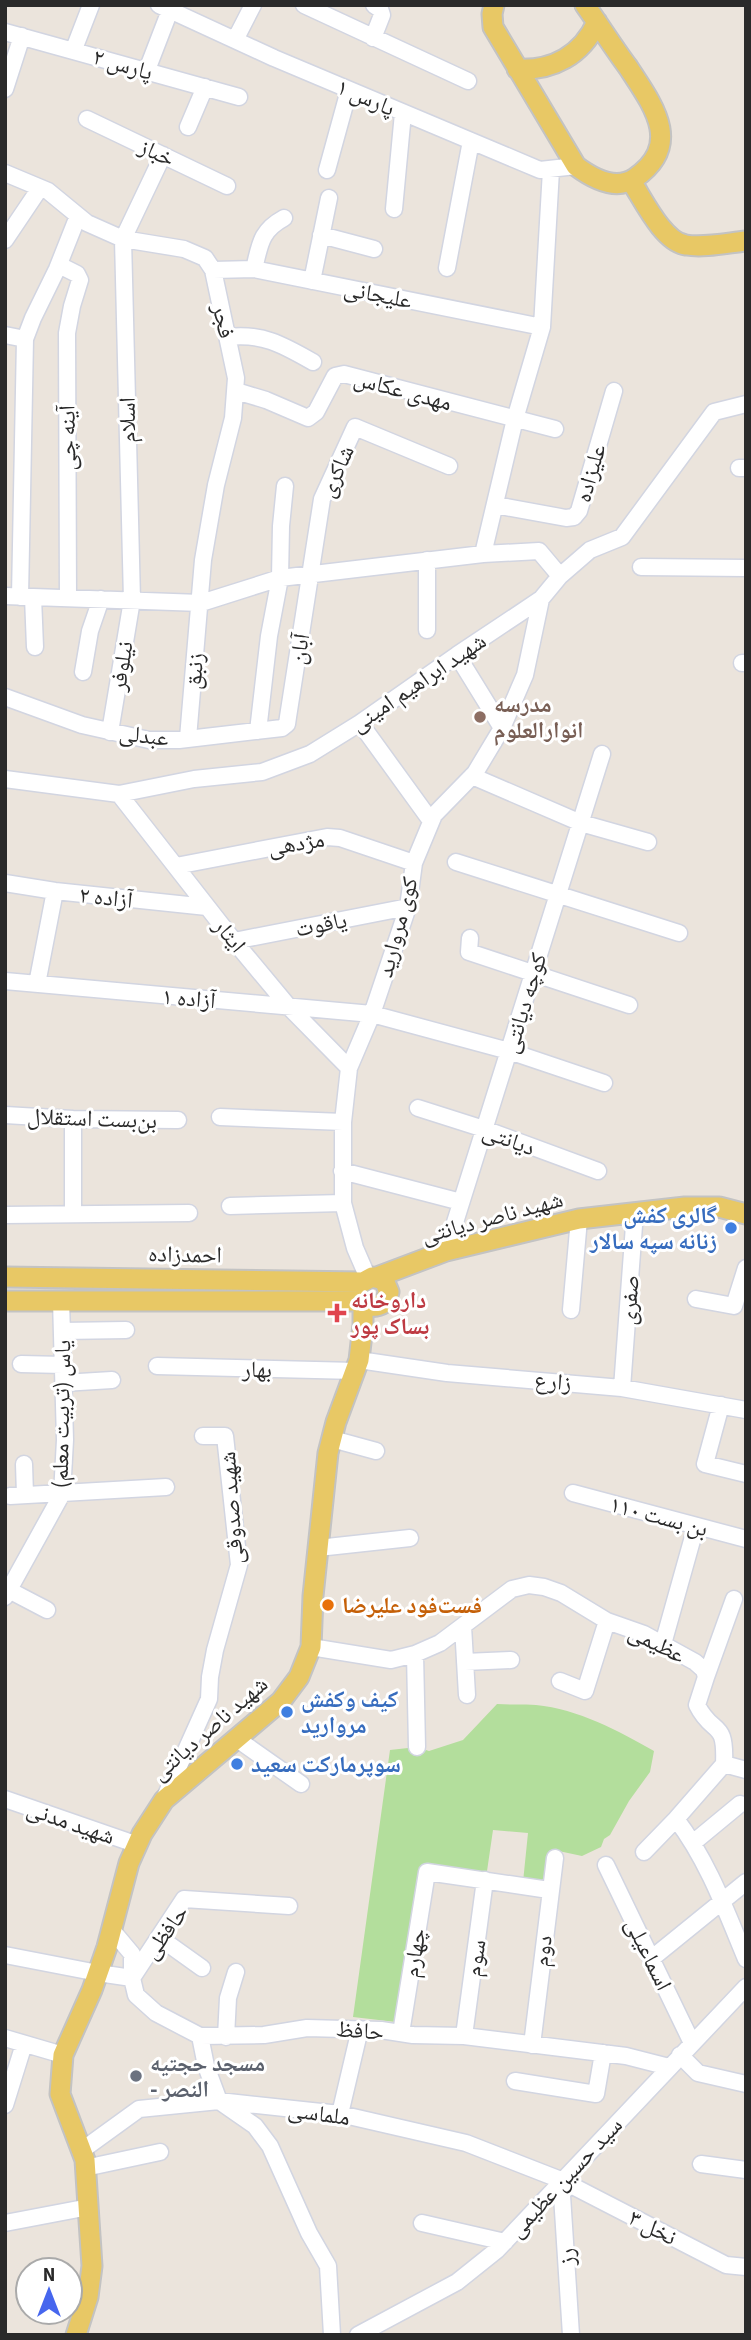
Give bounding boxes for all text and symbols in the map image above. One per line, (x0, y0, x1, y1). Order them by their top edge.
street label: پارس ۲ (89, 40, 157, 89)
street label: پارس ۱ (331, 70, 400, 125)
street label: خباز (133, 129, 180, 175)
street label: علیجانی (341, 272, 415, 317)
street label: فجر (204, 300, 243, 341)
street label: مهدی عکاس (350, 362, 456, 419)
street label: اسلام (111, 397, 144, 443)
street label: آینه چی (50, 404, 85, 471)
street label: شاکری (310, 440, 363, 503)
street label: علیزاده (566, 440, 615, 506)
street label: شهید ابراهیم امینی (344, 625, 493, 740)
street label: آبان (281, 630, 318, 667)
street label: نیلوفر (101, 639, 142, 694)
street label: زنبق (176, 651, 213, 691)
place label: مدرسه انوارالعلوم (494, 688, 584, 747)
marker: مدرسه انوارالعلوم (472, 709, 488, 725)
street label: عبدلی (117, 716, 171, 755)
street label: مژدهی (265, 823, 327, 864)
street label: کوی مروارید (368, 873, 427, 981)
street label: آزاده ۲ (78, 878, 136, 917)
street label: یاقوت (292, 903, 350, 946)
street label: ایثار (205, 910, 254, 960)
street label: کوچه دیانتی (494, 948, 556, 1057)
street label: آزاده ۱ (161, 980, 218, 1017)
street label: بن‌بست استقلال (26, 1100, 158, 1137)
street label: دیانتی (478, 1115, 540, 1164)
street label: شهید ناصر دیانتی (418, 1183, 567, 1252)
place label: گالری کفش زنانه سپه سالار (589, 1199, 717, 1258)
marker: گالری کفش زنانه سپه سالار (723, 1220, 739, 1236)
street label: احمدزاده (148, 1237, 222, 1272)
street label: صفری (611, 1274, 648, 1326)
place label: داروخانه بساک پور (350, 1284, 429, 1343)
marker: داروخانه بساک پور (329, 1305, 345, 1321)
street label: یاس (تربیت معلم) (44, 1339, 79, 1489)
street label: بهار (241, 1353, 272, 1386)
street label: زارع (533, 1363, 573, 1400)
street label: شهید صدوقی (211, 1451, 252, 1565)
street label: بن بست ۱۱۰ (606, 1488, 712, 1545)
place label: فست‌فود علیرضا (342, 1589, 482, 1622)
marker: فست‌فود علیرضا (320, 1597, 336, 1613)
street label: عظیمی (623, 1616, 691, 1672)
street label: شهید ناصر دیانتی (144, 1668, 275, 1789)
place label: کیف و‌کفش مروارید (301, 1683, 398, 1742)
marker: کیف و‌کفش مروارید (279, 1704, 295, 1720)
place label: سوپرمارکت سعید (251, 1748, 401, 1781)
marker: سوپرمارکت سعید (229, 1756, 245, 1772)
street label: شهید مدنی (22, 1792, 119, 1853)
street label: حافظی (134, 1898, 196, 1966)
street label: اسماعیلی (617, 1912, 680, 1996)
street label: چهارم (394, 1926, 435, 1980)
street label: دوم (524, 1933, 561, 1969)
street label: سوم (457, 1937, 494, 1979)
street label: حافظ (335, 2012, 385, 2049)
place label: مسجد حجتیه - النصر (150, 2047, 265, 2106)
marker: مسجد حجتیه - النصر (128, 2068, 144, 2084)
street label: ملماسی (286, 2093, 352, 2134)
street label: سید حسین عظیمی (501, 2109, 630, 2245)
street label: نخل ۳ (623, 2201, 683, 2254)
street label: رز (549, 2247, 584, 2268)
north arrow (14, 2256, 84, 2326)
text: N (43, 2262, 55, 2289)

